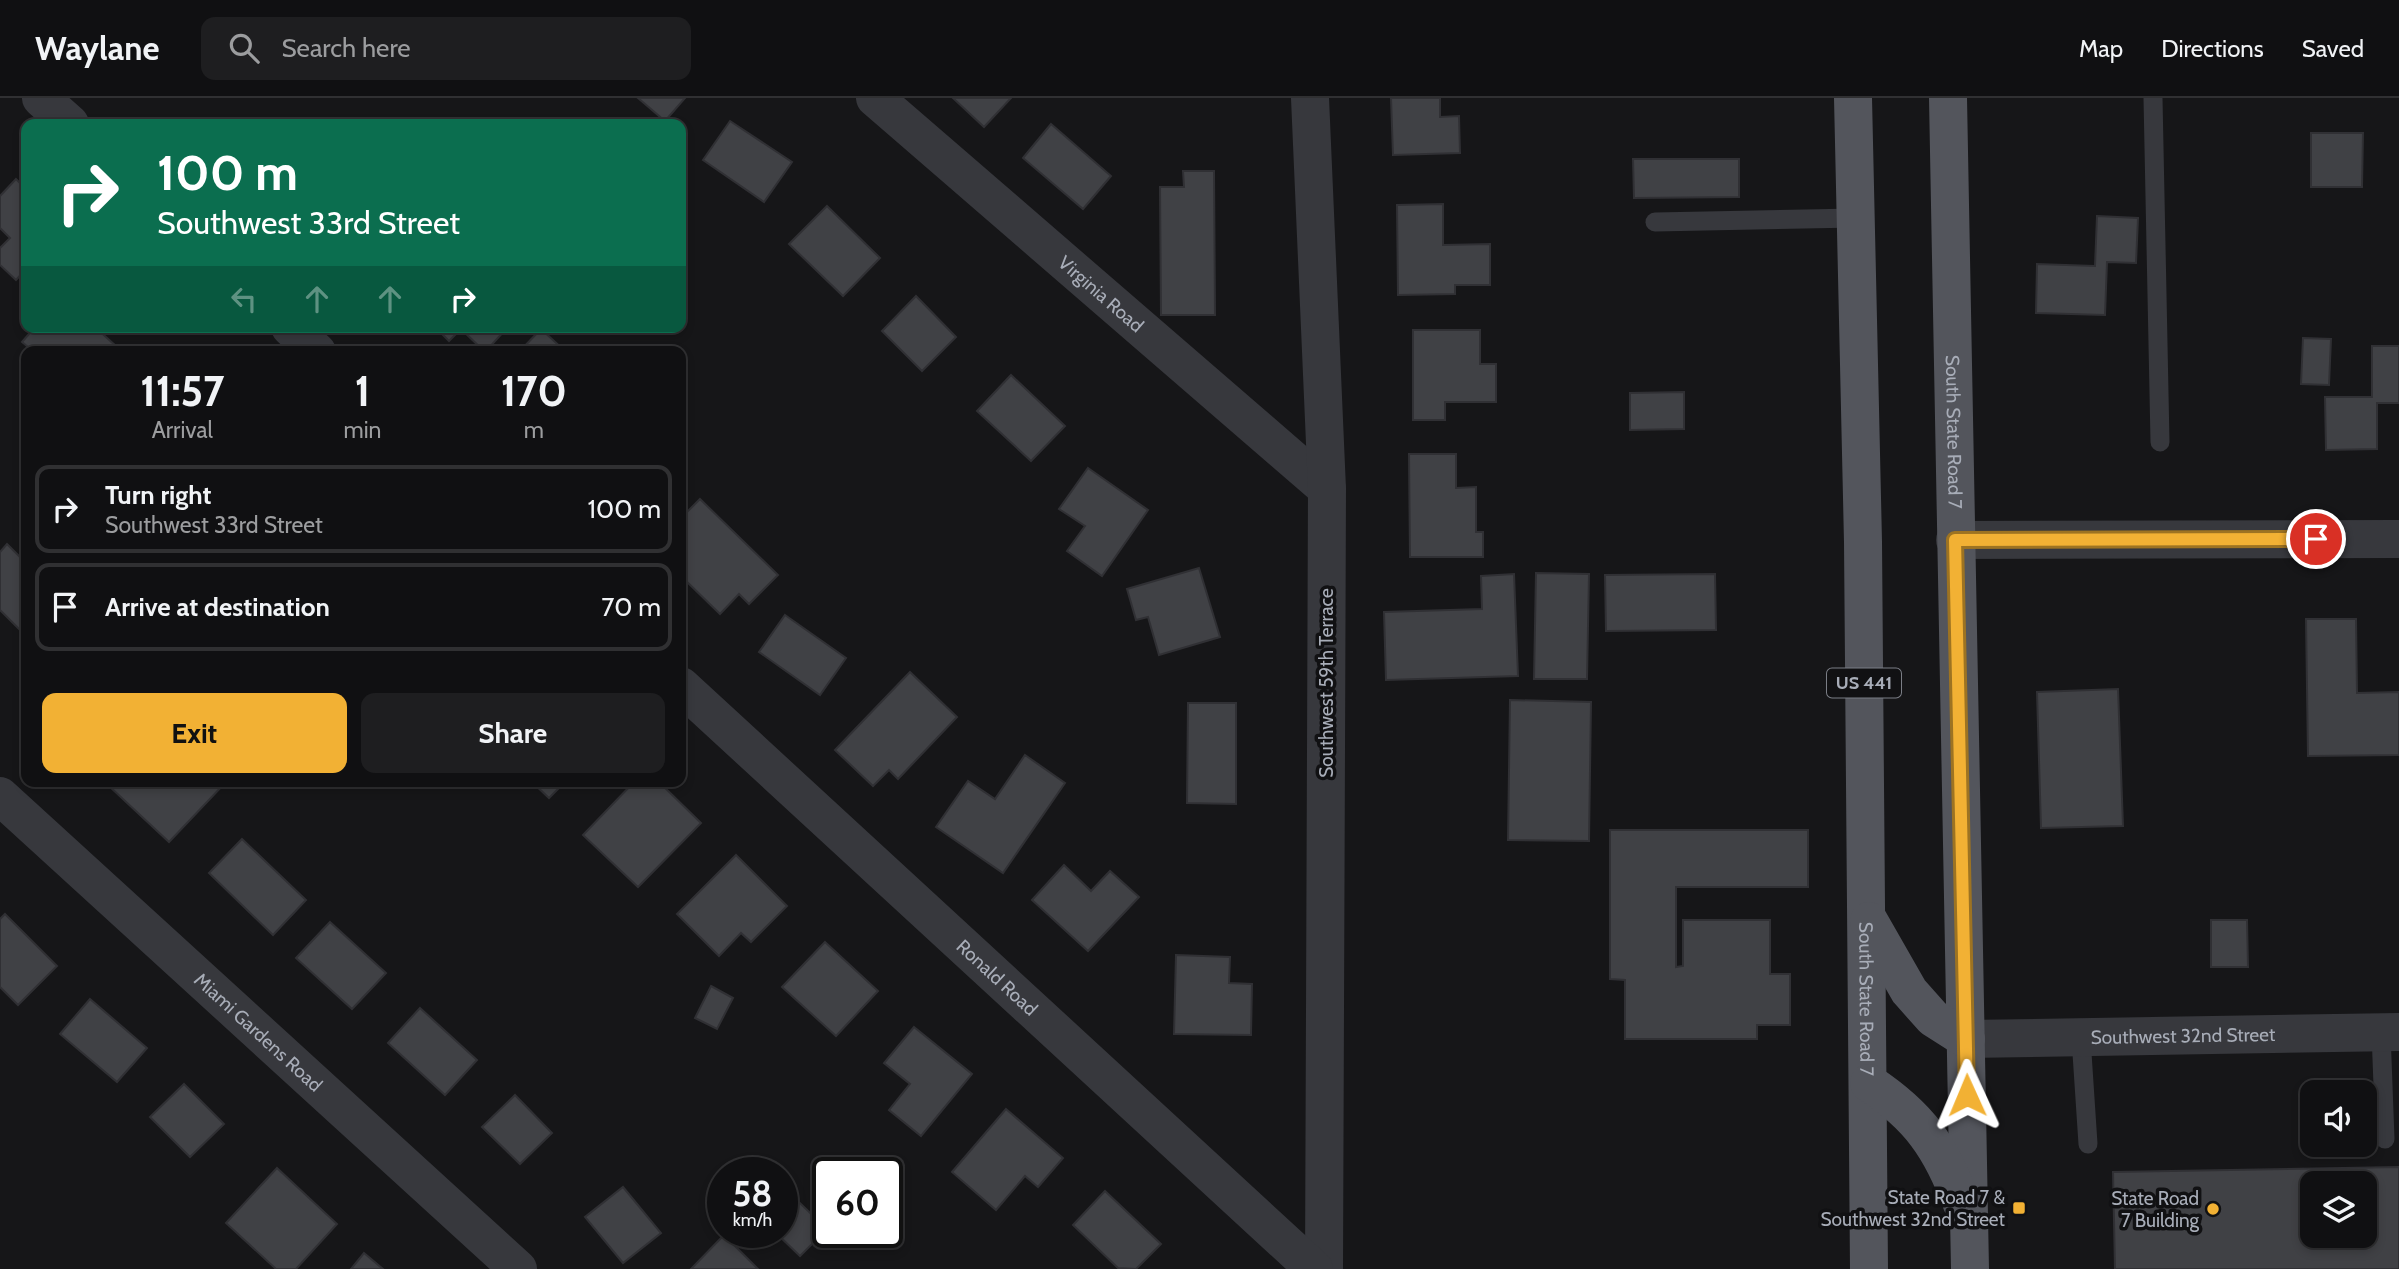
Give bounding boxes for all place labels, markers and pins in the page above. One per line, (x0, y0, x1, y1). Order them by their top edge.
pin (2286, 509, 2346, 569)
place label: State Road 7 & Southwest 32nd Street (1820, 1186, 2006, 1231)
place label: State Road 7 Building (2111, 1187, 2200, 1232)
marker: State Road 7 & Southwest 32nd Street (2011, 1200, 2027, 1216)
marker: State Road 7 Building (2205, 1201, 2221, 1217)

